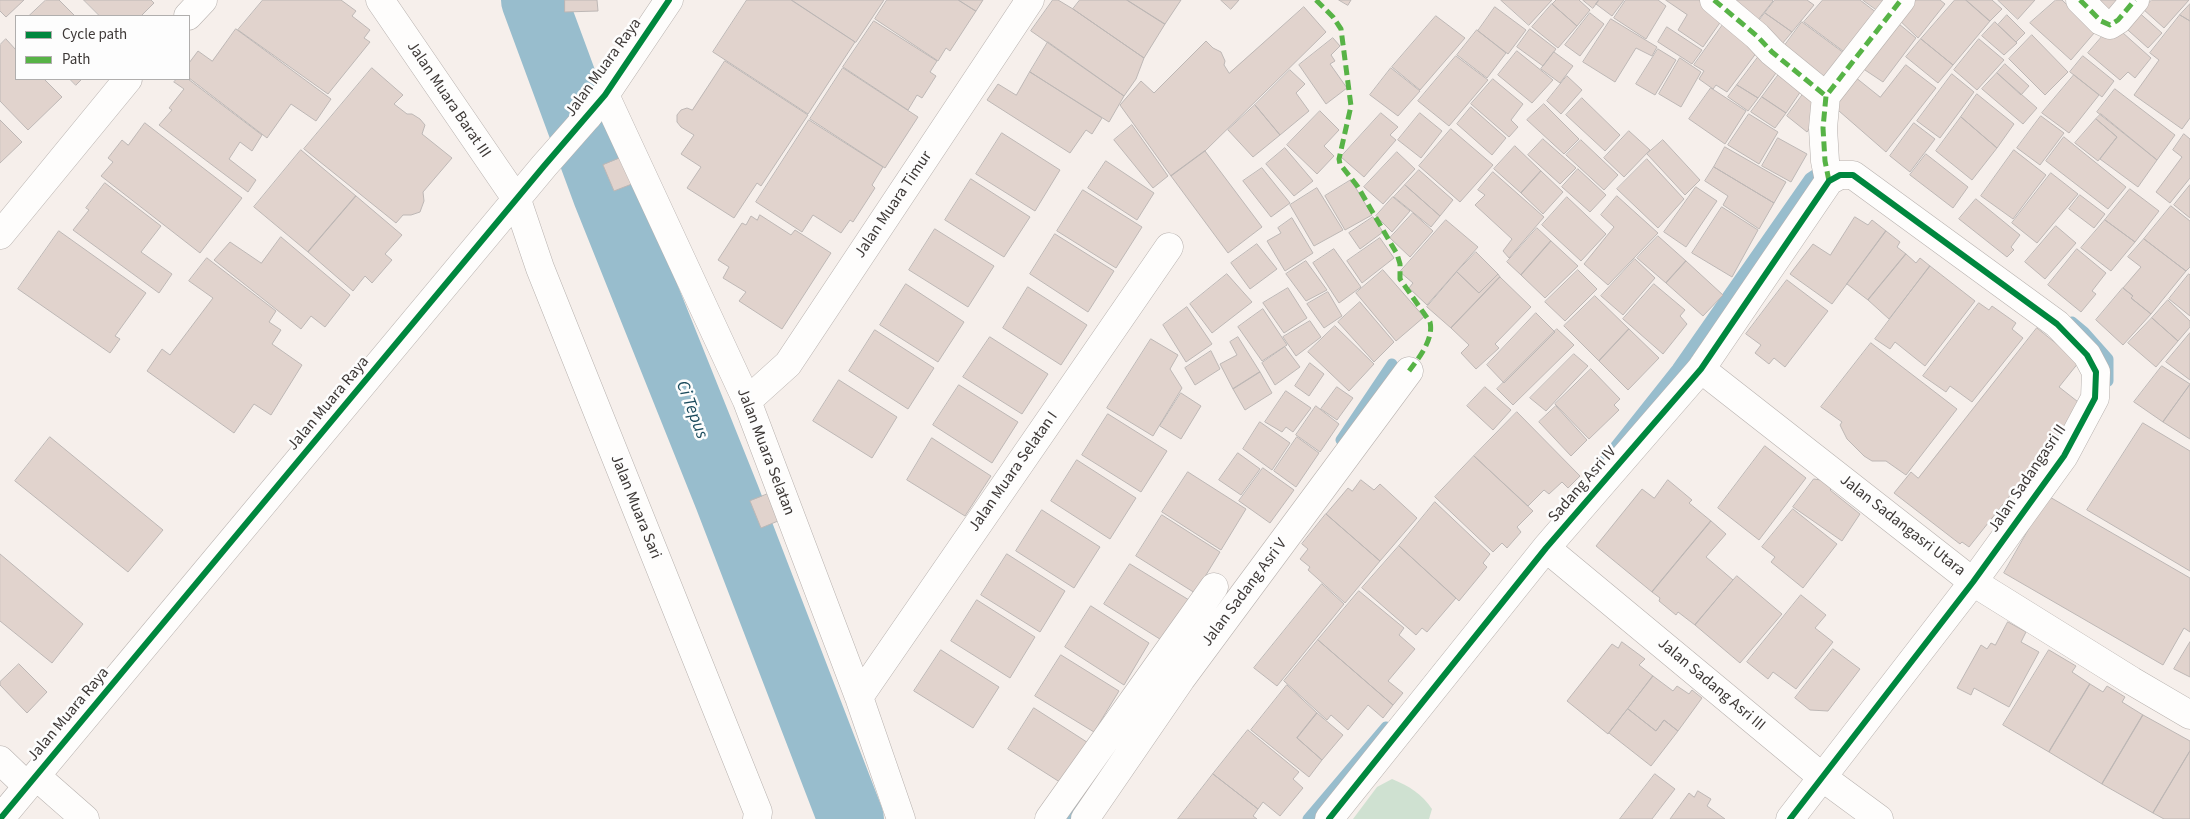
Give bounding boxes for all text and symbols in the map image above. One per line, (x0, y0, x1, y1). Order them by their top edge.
legend (15, 15, 190, 80)
street label: Jalan Muara Raya (562, 15, 646, 121)
text: Cycle path (62, 24, 127, 45)
street label: Jalan Muara Barat III (402, 38, 494, 162)
text: Path (62, 49, 90, 70)
street label: Jalan Muara Timur (851, 148, 937, 262)
street label: Jalan Muara Raya (284, 353, 374, 455)
water label: Ci Tepus (670, 378, 712, 442)
street label: Jalan Muara Selatan (732, 386, 798, 518)
street label: Jalan Muara Selatan I (965, 408, 1063, 536)
street label: Jalan Sadangasri II (1985, 421, 2071, 537)
street label: Sadang Asri IV (1545, 443, 1621, 527)
street label: Jalan Muara Sari (605, 452, 665, 562)
street label: Jalan Sadangasri Utara (1835, 471, 1969, 581)
street label: Jalan Sadang Asri V (1198, 535, 1292, 651)
street label: Jalan Sadang Asri III (1653, 634, 1769, 736)
street label: Jalan Muara Raya (24, 664, 114, 766)

